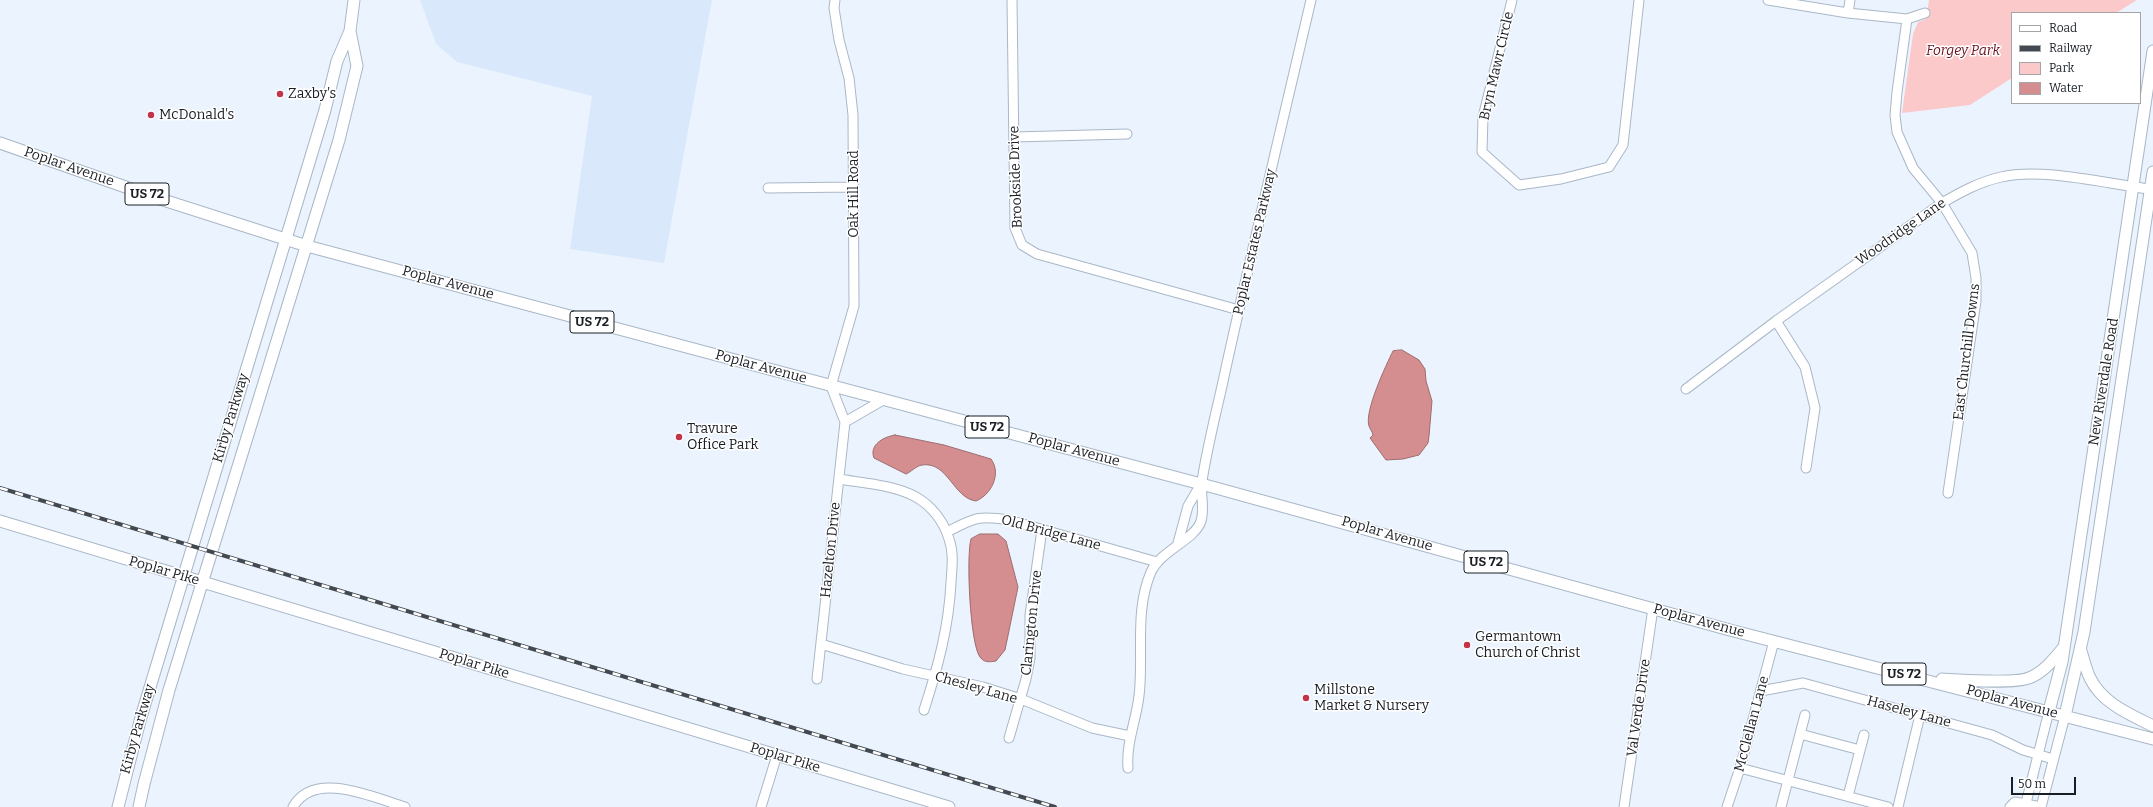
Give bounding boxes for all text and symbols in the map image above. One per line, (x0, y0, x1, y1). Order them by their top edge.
street label: Bryn Mawr Circle (1476, 10, 1518, 122)
legend (2011, 12, 2141, 104)
text: Road (2049, 21, 2077, 35)
text: Railway (2049, 41, 2092, 55)
park label: Forgey Park (1926, 43, 2000, 59)
text: Park (2049, 61, 2074, 75)
text: Water (2049, 81, 2083, 95)
place label: Zaxby's (288, 86, 336, 102)
marker: Zaxby's (275, 89, 285, 99)
place label: McDonald's (159, 107, 234, 123)
marker: McDonald's (146, 110, 156, 120)
street label: Brookside Drive (1006, 126, 1026, 228)
street label: Poplar Avenue (22, 144, 116, 190)
street label: Oak Hill Road (846, 150, 862, 238)
street label: Poplar Estates Parkway (1230, 167, 1280, 317)
road number: US 72 (125, 183, 169, 205)
street label: Woodridge Lane (1853, 195, 1949, 269)
street label: Poplar Avenue (400, 263, 496, 303)
street label: East Churchill Downs (1950, 283, 1984, 421)
road number: US 72 (570, 311, 614, 333)
street label: New Riverdale Road (2086, 317, 2122, 447)
street label: Poplar Avenue (713, 347, 809, 387)
street label: Kirby Parkway (209, 371, 253, 465)
road number: US 72 (965, 416, 1009, 438)
place label: Travure Office Park (687, 421, 758, 454)
street label: Poplar Avenue (1026, 430, 1122, 470)
marker: Travure Office Park (674, 432, 684, 442)
street label: Hazelton Drive (818, 501, 844, 599)
street label: Old Bridge Lane (999, 512, 1103, 554)
street label: Poplar Avenue (1339, 513, 1435, 555)
road number: US 72 (1464, 551, 1508, 573)
street label: Poplar Pike (127, 553, 201, 589)
street label: Clarington Drive (1018, 569, 1046, 677)
street label: Poplar Avenue (1651, 601, 1747, 641)
place label: Germantown Church of Christ (1475, 629, 1580, 662)
marker: Germantown Church of Christ (1462, 640, 1472, 650)
street label: Poplar Pike (437, 645, 511, 683)
street label: Val Verde Drive (1624, 658, 1654, 758)
road number: US 72 (1882, 663, 1926, 685)
street label: Chesley Lane (933, 668, 1019, 708)
street label: McClellan Lane (1731, 674, 1773, 774)
street label: Kirby Parkway (117, 682, 159, 776)
place label: Millstone Market & Nursery (1314, 682, 1429, 714)
street label: Poplar Avenue (1964, 682, 2060, 722)
marker: Millstone Market & Nursery (1301, 693, 1311, 703)
street label: Haseley Lane (1865, 693, 1953, 731)
street label: Poplar Pike (748, 739, 822, 777)
scale bar (2013, 769, 2078, 795)
text: 50 m (2018, 777, 2046, 791)

